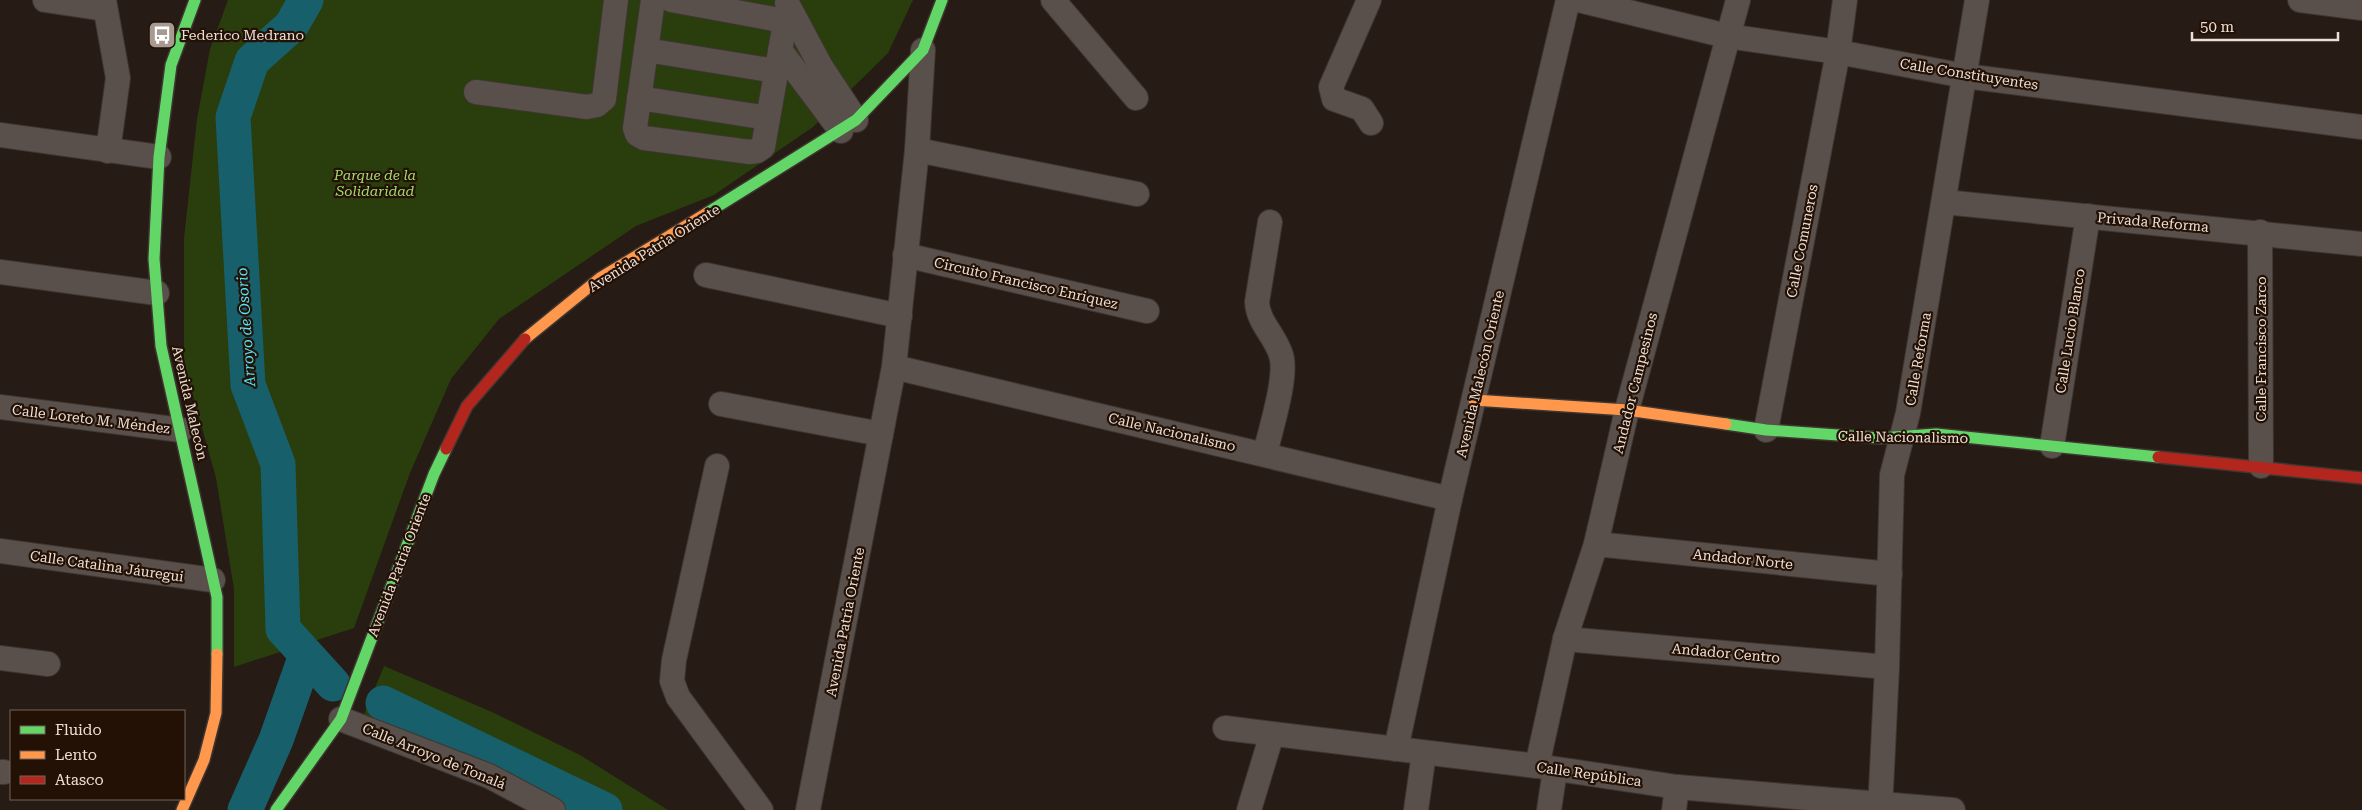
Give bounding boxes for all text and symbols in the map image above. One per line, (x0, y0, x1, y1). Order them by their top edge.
scale bar (2192, 10, 2338, 42)
text: 50 m (2200, 18, 2235, 36)
bus stop icon: Federico Medrano (147, 20, 177, 50)
place label: Federico Medrano (181, 27, 304, 43)
street label: Calle Constituyentes (1899, 55, 2040, 93)
park label: Parque de la Solidaridad (333, 167, 416, 199)
street label: Calle Comuneros (1783, 183, 1821, 299)
street label: Avenida Patria Oriente (585, 201, 723, 295)
street label: Privada Reforma (2097, 209, 2210, 235)
street label: Circuito Francisco Enriquez (933, 254, 1120, 312)
water label: Arroyo de Osorio (233, 267, 259, 388)
street label: Calle Lucio Blanco (2052, 267, 2088, 395)
street label: Calle Francisco Zarco (2253, 276, 2269, 422)
street label: Avenida Malecón Oriente (1453, 289, 1507, 459)
street label: Andador Campesinos (1610, 311, 1660, 455)
street label: Calle Reforma (1902, 311, 1934, 407)
street label: Avenida Malecón (169, 344, 211, 462)
street label: Calle Loreto M. Méndez (11, 401, 171, 437)
street label: Calle Nacionalismo (1107, 410, 1237, 454)
street label: Calle Nacionalismo (1838, 428, 1968, 446)
street label: Avenida Patria Oriente (364, 491, 434, 639)
street label: Avenida Patria Oriente (823, 546, 867, 698)
street label: Andador Norte (1692, 546, 1794, 572)
street label: Calle Catalina Jáuregui (29, 547, 185, 585)
street label: Andador Centro (1671, 640, 1781, 666)
legend (10, 710, 185, 800)
street label: Calle Arroyo de Tonalá (360, 720, 508, 792)
text: Fluido (55, 721, 102, 739)
text: Lento (55, 746, 97, 764)
street label: Calle República (1535, 759, 1643, 789)
text: Atasco (55, 771, 104, 789)

